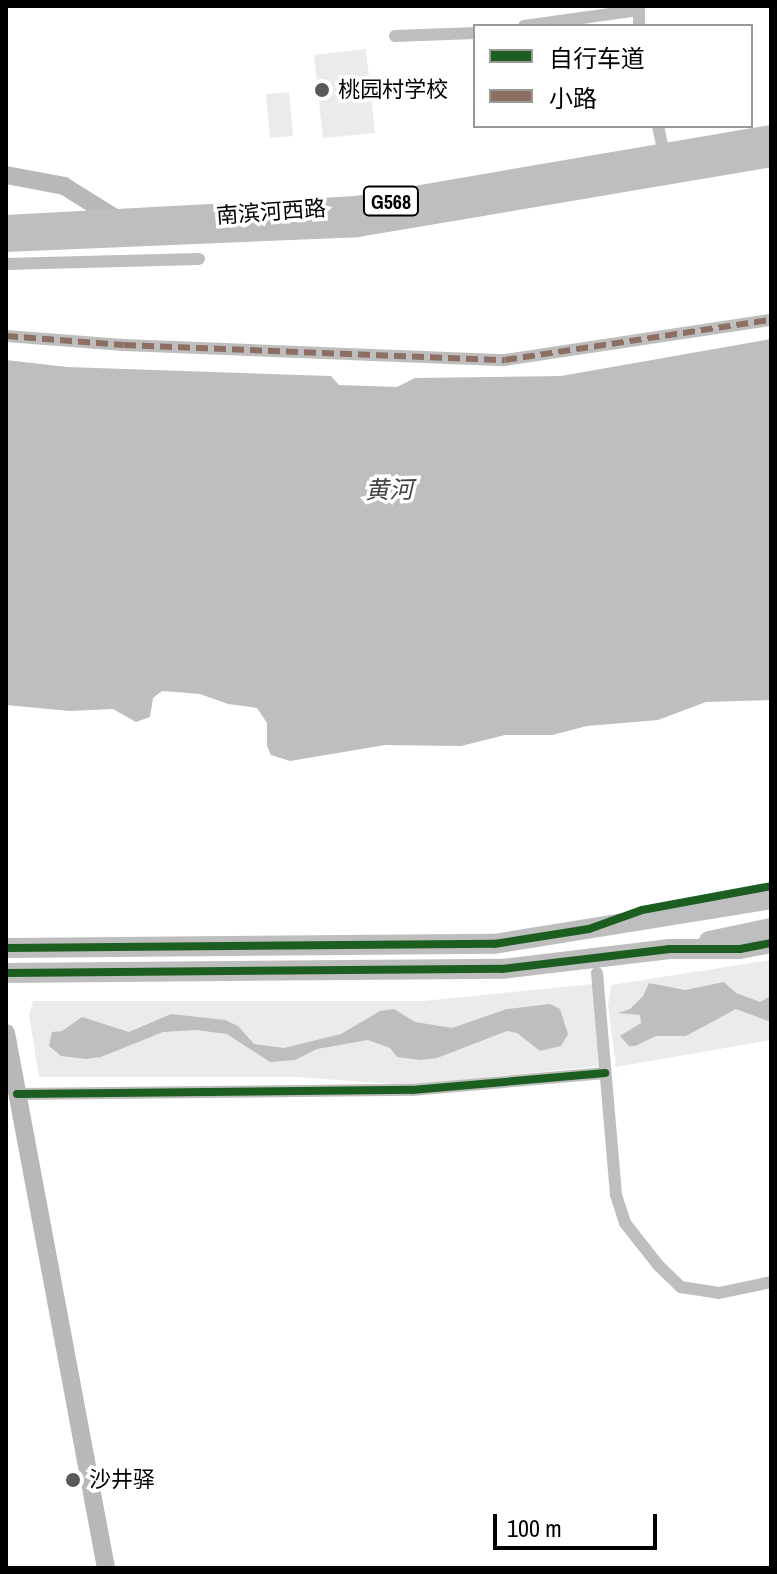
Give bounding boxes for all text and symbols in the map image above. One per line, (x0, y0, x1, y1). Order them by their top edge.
legend (473, 24, 753, 128)
text: 自行车道 (549, 42, 645, 74)
place label: 桃园村学校 (338, 77, 448, 103)
marker: 桃园村学校 (313, 81, 331, 99)
text: 小路 (549, 82, 597, 114)
road number: G568 (361, 185, 421, 217)
street label: 南滨河西路 (215, 195, 327, 229)
water label: 黄河 (365, 475, 413, 505)
place label: 沙井驿 (89, 1467, 155, 1493)
marker: 沙井驿 (64, 1471, 82, 1489)
scale bar (497, 1498, 661, 1548)
text: 100 m (507, 1512, 562, 1544)

